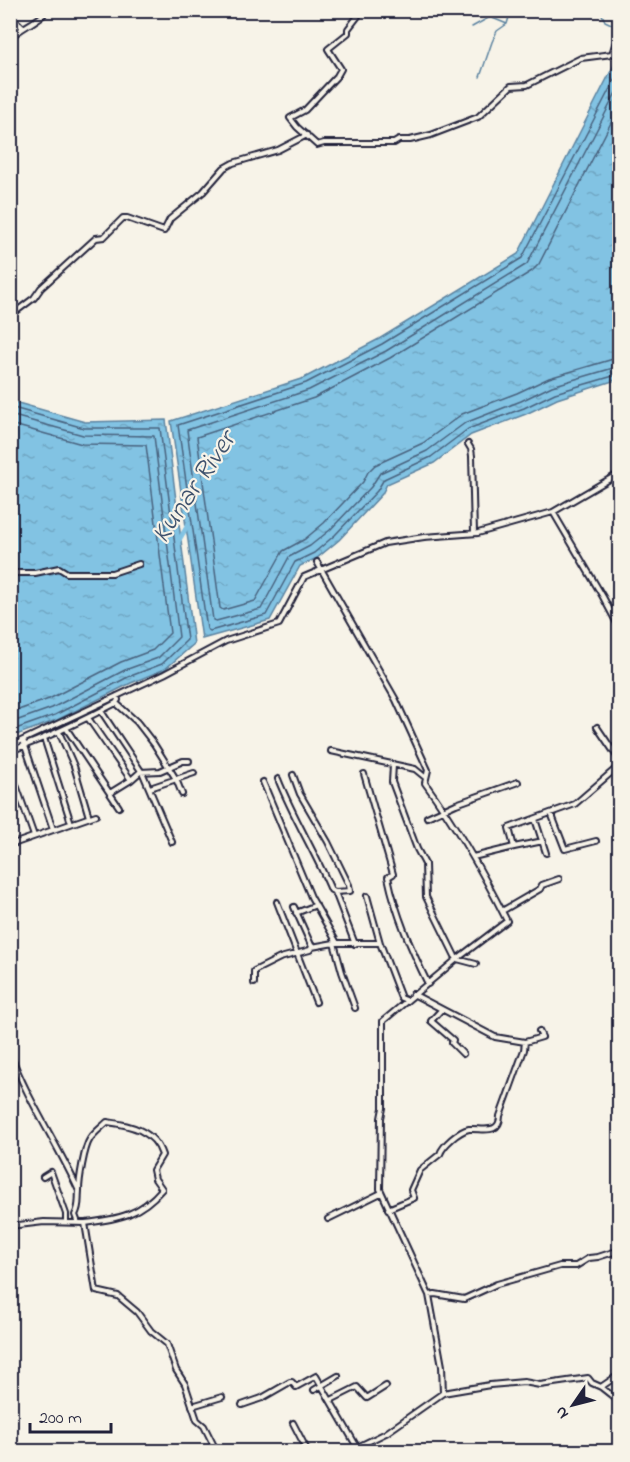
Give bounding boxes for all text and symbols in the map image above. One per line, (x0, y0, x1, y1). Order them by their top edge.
water label: Kunar River (142, 421, 249, 552)
north arrow (543, 1375, 603, 1435)
scale bar (30, 1396, 111, 1434)
text: N (549, 1401, 575, 1424)
text: 200 m (39, 1406, 82, 1432)

